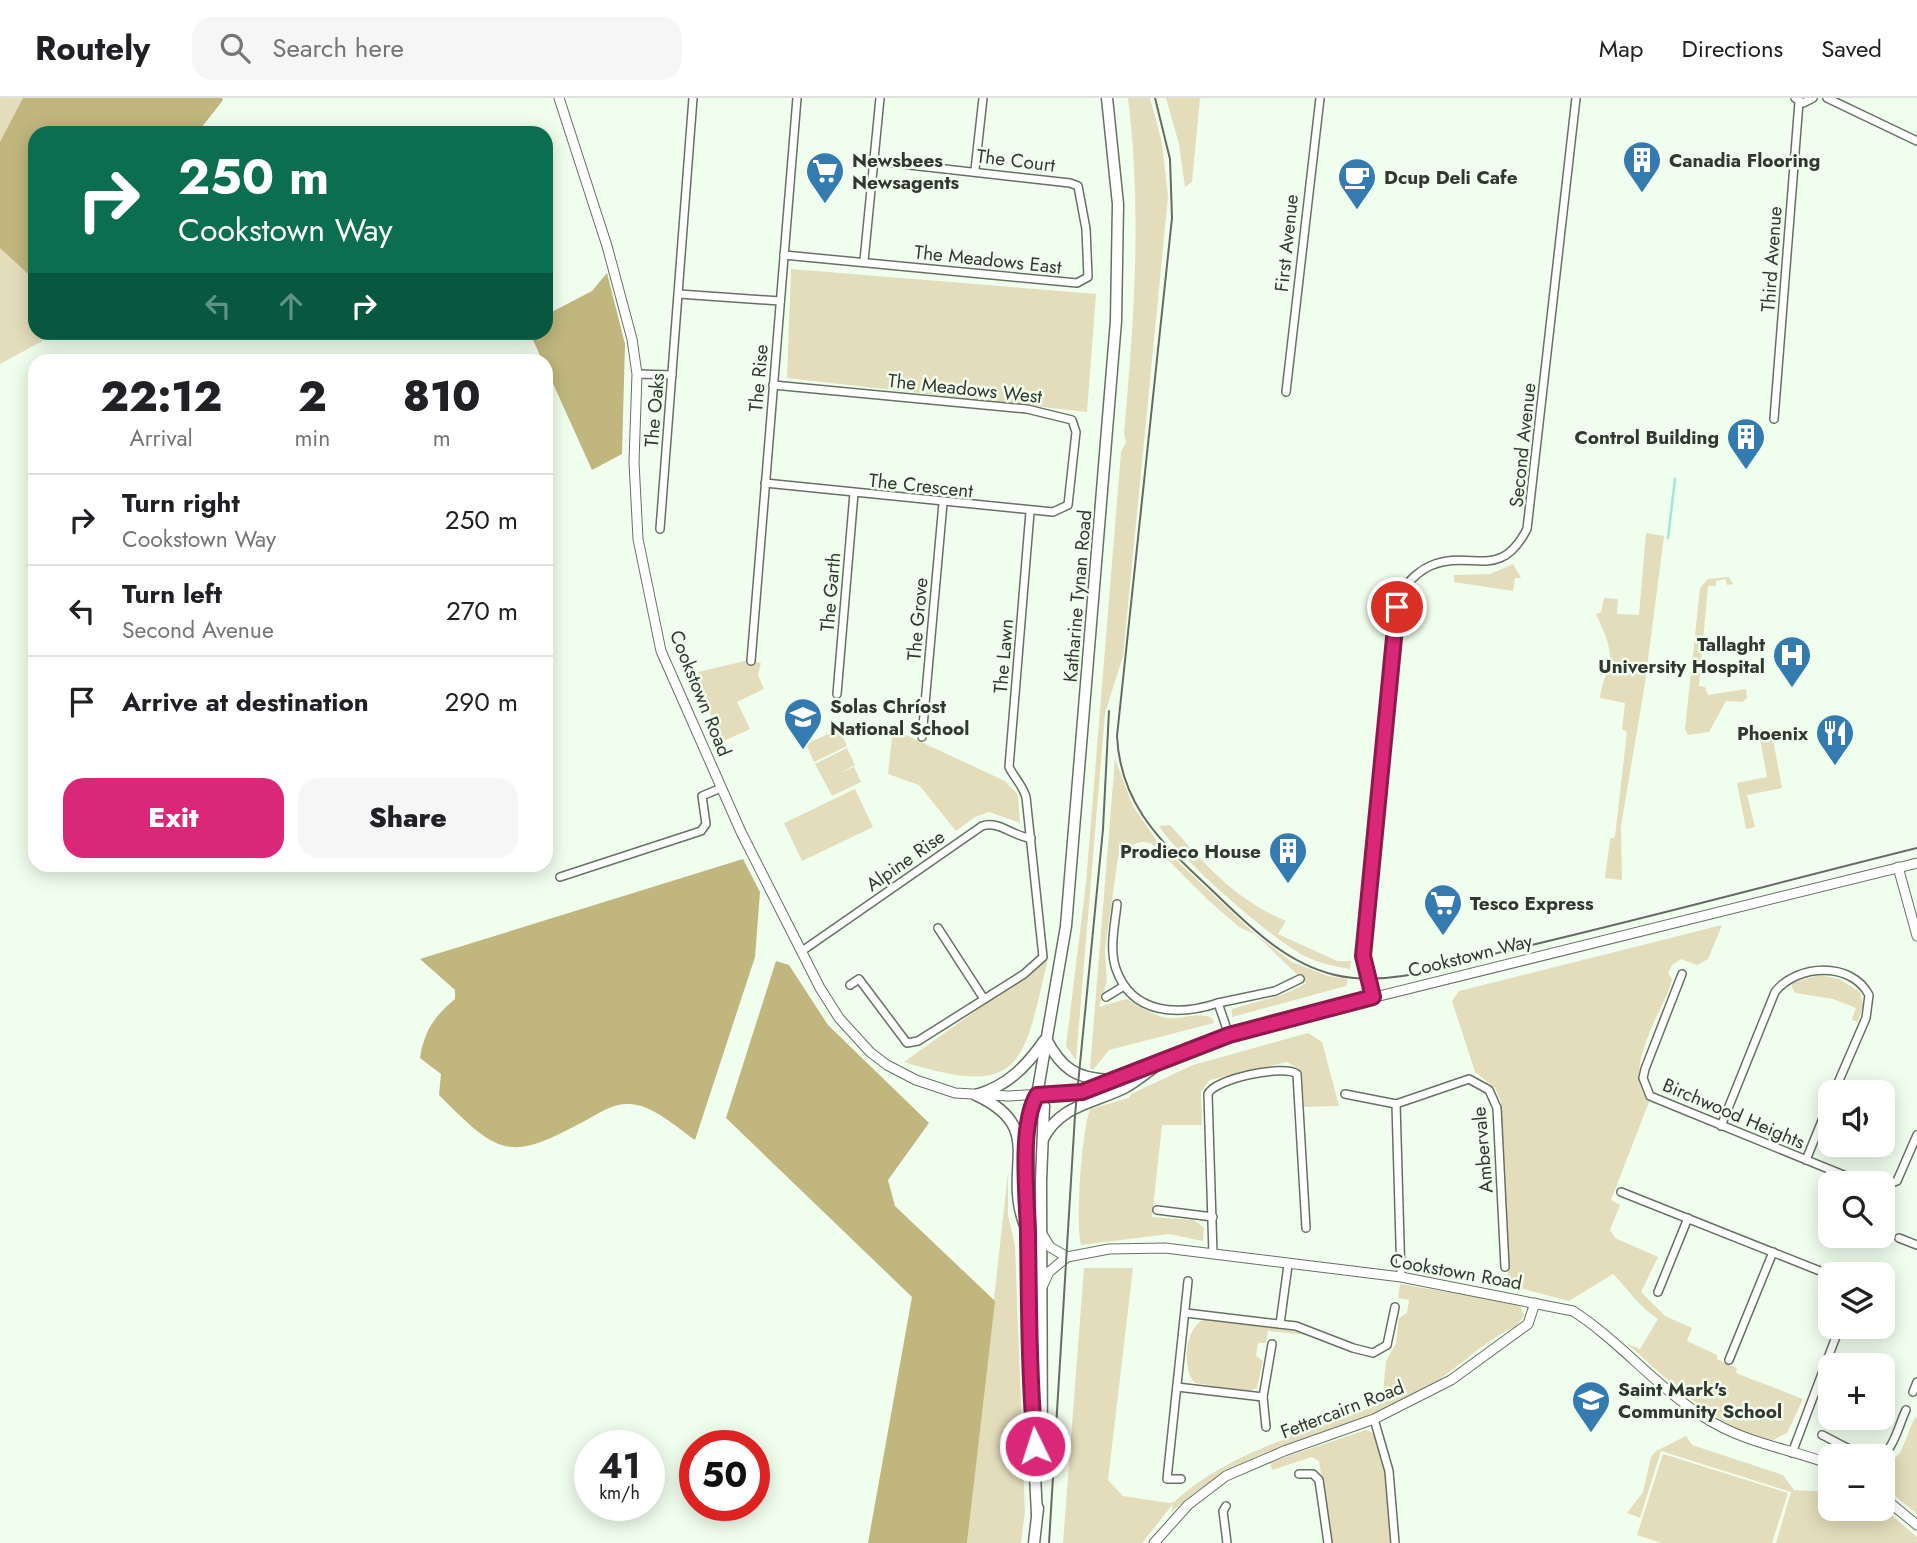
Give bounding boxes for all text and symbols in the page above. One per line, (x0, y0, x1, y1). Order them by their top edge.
search box (192, 17, 682, 80)
text: Routely (35, 25, 150, 72)
icon: search (216, 29, 254, 67)
text: Search here (272, 29, 404, 67)
text: Map (1599, 31, 1644, 66)
text: Directions (1682, 31, 1783, 66)
text: Saved (1821, 31, 1882, 66)
building icon: Canadia Flooring (1621, 139, 1663, 194)
text: 250 m (178, 142, 329, 212)
street label: The Court (975, 142, 1057, 179)
place label: Newsbees Newsagents (852, 147, 959, 196)
place label: Canadia Flooring (1669, 147, 1820, 174)
supermarket icon: Newsbees Newsagents (804, 150, 846, 205)
icon: right (63, 154, 154, 245)
cafe icon: Dcup Deli Cafe (1336, 156, 1378, 211)
place label: Dcup Deli Cafe (1384, 164, 1518, 191)
street label: First Avenue (1268, 193, 1305, 293)
street label: Third Avenue (1754, 205, 1789, 313)
text: Cookstown Way (178, 207, 392, 253)
street label: The Meadows East (913, 238, 1063, 281)
icon: left (199, 287, 237, 325)
icon: ahead (272, 287, 310, 325)
icon: right (345, 287, 383, 325)
street label: The Rise (742, 343, 775, 413)
text: 22:12 (100, 366, 222, 427)
text: 2 (298, 366, 327, 427)
text: 810 (403, 366, 481, 427)
street label: The Meadows West (886, 367, 1044, 410)
street label: The Oaks (638, 371, 671, 448)
street label: Second Avenue (1503, 381, 1542, 509)
building icon: Control Building (1725, 416, 1767, 471)
text: Arrival (129, 421, 193, 455)
text: min (294, 421, 330, 455)
text: m (433, 421, 451, 455)
place label: Control Building (1575, 424, 1719, 451)
street label: The Crescent (868, 467, 975, 504)
text: Turn right (122, 484, 240, 522)
icon: right (63, 501, 101, 539)
text: 250 m (445, 501, 518, 539)
street label: Katharine Tynan Road (1057, 509, 1098, 683)
text: Cookstown Way (122, 522, 276, 556)
street label: The Garth (814, 551, 847, 633)
text: Turn left (122, 575, 222, 613)
street label: The Grove (900, 576, 935, 662)
pin (1367, 577, 1427, 637)
icon: arrive (1378, 588, 1416, 626)
icon: left (63, 592, 101, 630)
text: 270 m (446, 592, 518, 630)
text: Second Avenue (122, 613, 274, 647)
street label: The Lawn (987, 618, 1020, 694)
street label: Cookstown Road (663, 626, 738, 760)
place label: Tallaght University Hospital (1598, 631, 1765, 680)
hospital icon: Tallaght University Hospital (1771, 634, 1813, 689)
icon: arrive (63, 683, 101, 721)
text: Arrive at destination (122, 683, 369, 721)
text: 290 m (445, 683, 518, 721)
place label: Solas Chríost National School (830, 693, 969, 742)
school or university icon: Solas Chríost National School (782, 696, 824, 751)
restaurant icon: Phoenix (1814, 712, 1856, 767)
place label: Phoenix (1737, 720, 1809, 747)
button: Exit (63, 778, 284, 858)
button: Share (298, 778, 518, 858)
street label: Alpine Rise (860, 823, 951, 898)
building icon: Prodieco House (1267, 830, 1309, 885)
place label: Prodieco House (1120, 838, 1261, 865)
supermarket icon: Tesco Express (1422, 882, 1464, 937)
place label: Tesco Express (1470, 890, 1594, 917)
street label: Cookstown Way (1405, 927, 1536, 984)
street label: Birchwood Heights (1659, 1071, 1809, 1156)
map controls (1818, 1080, 1895, 1521)
button: sound (1818, 1080, 1895, 1157)
street label: Ambervale (1465, 1105, 1500, 1194)
button: search (1818, 1171, 1895, 1248)
street label: Cookstown Road (1388, 1247, 1524, 1296)
button: layers (1818, 1262, 1895, 1339)
button: + (1818, 1353, 1895, 1430)
street label: Fettercairn Road (1277, 1374, 1408, 1445)
place label: Saint Mark's Community School (1618, 1376, 1782, 1425)
school or university icon: Saint Mark's Community School (1570, 1379, 1612, 1434)
position arrow (998, 1409, 1072, 1483)
speed limit sign: 50 (679, 1430, 770, 1521)
text: 41 (598, 1441, 641, 1491)
button: − (1818, 1444, 1895, 1521)
text: km/h (599, 1480, 640, 1506)

